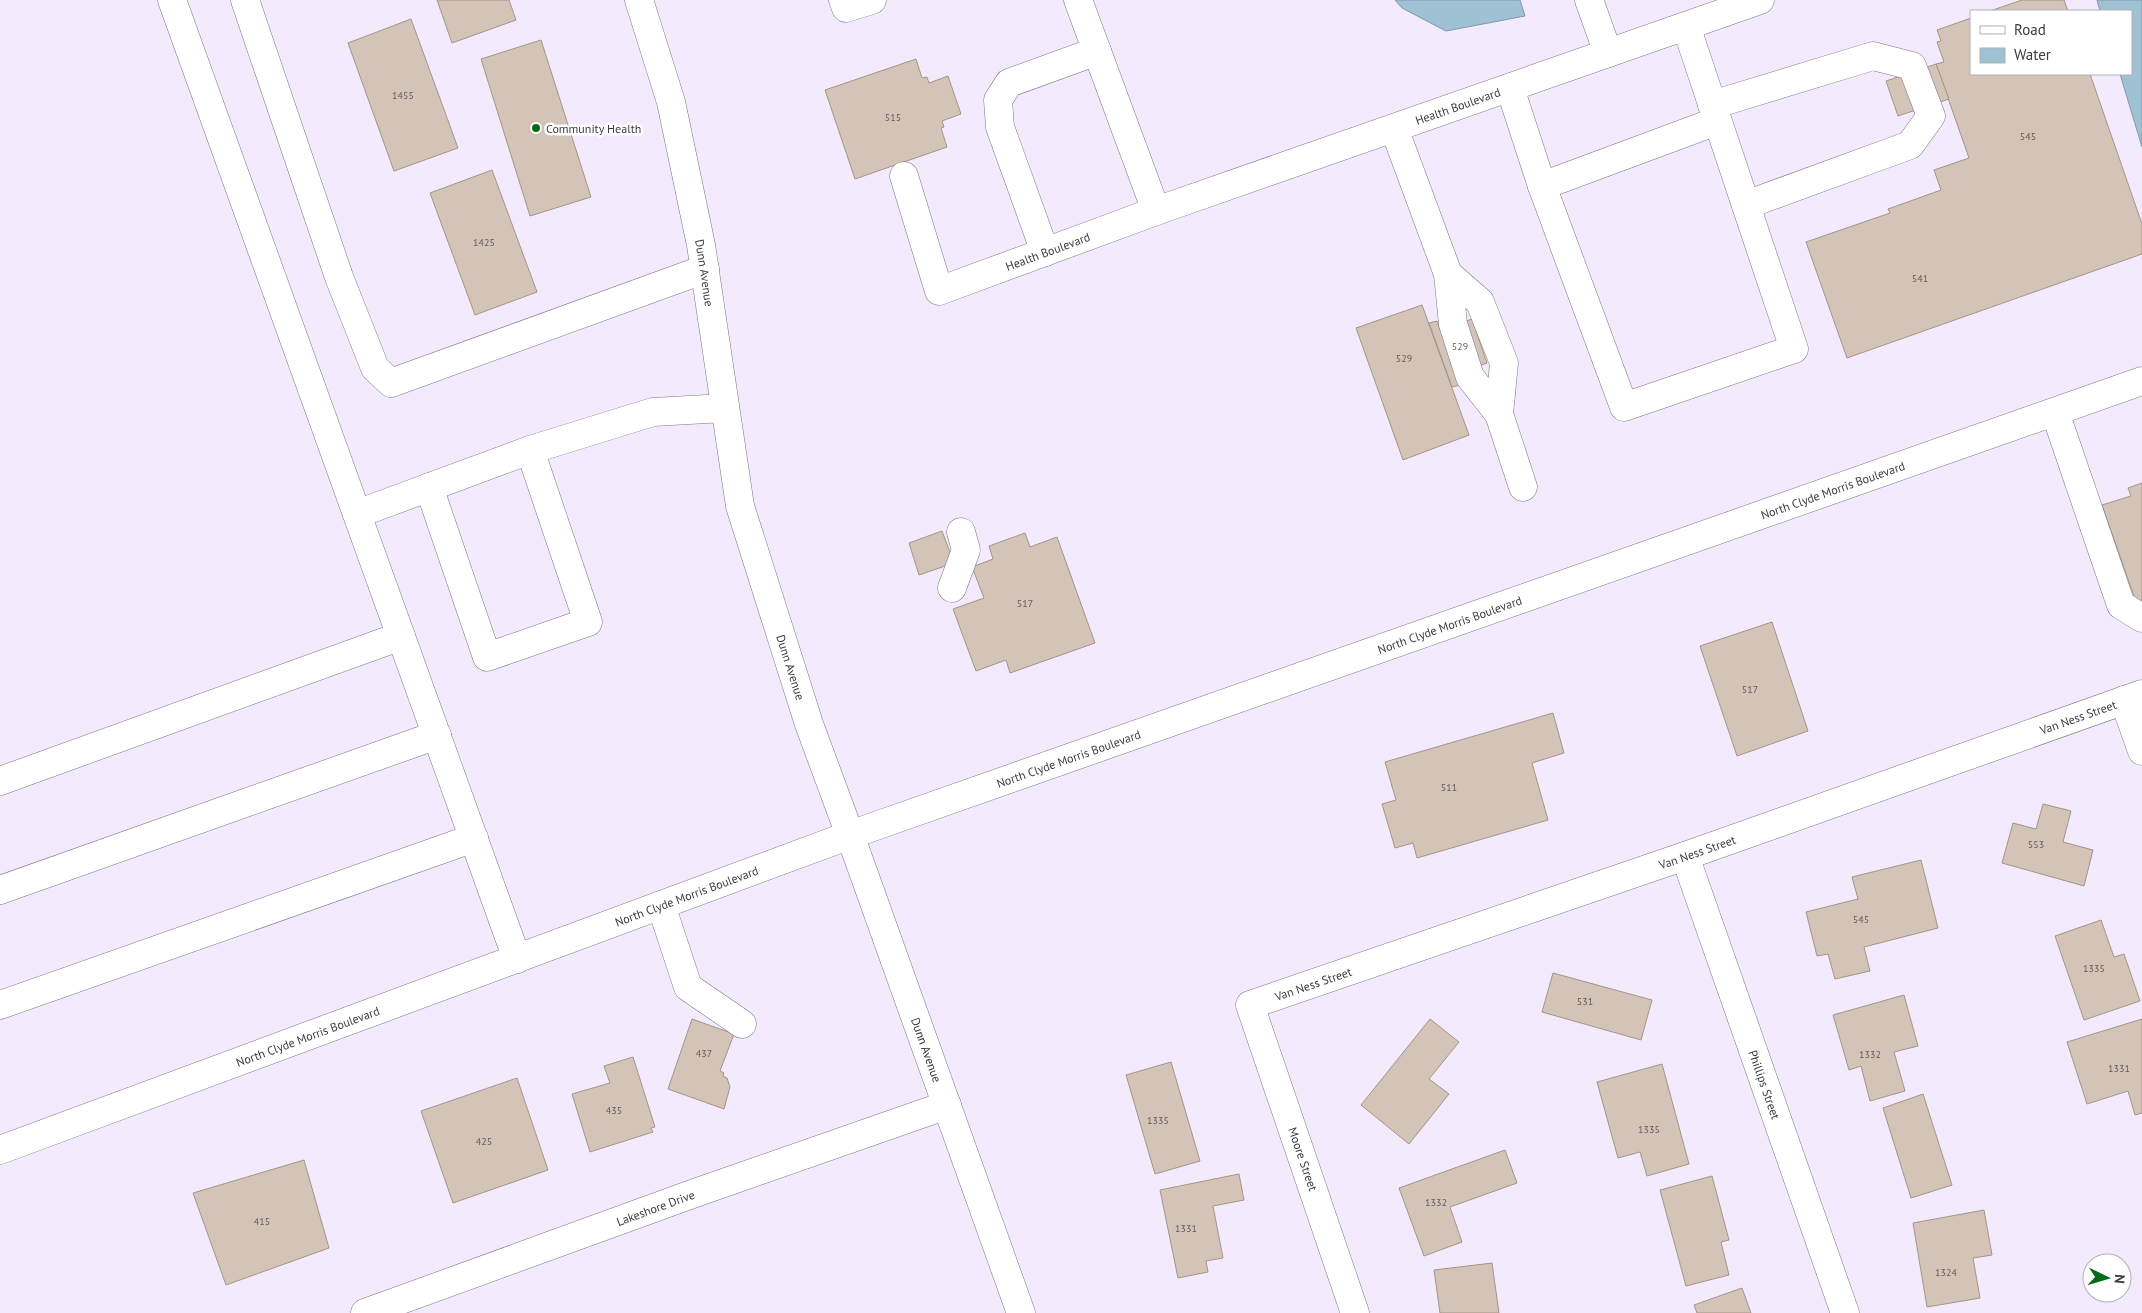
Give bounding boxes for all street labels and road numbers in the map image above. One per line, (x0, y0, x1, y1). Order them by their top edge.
street label: Health Boulevard (1413, 84, 1502, 127)
street label: Health Boulevard (1003, 228, 1092, 273)
street label: Dunn Avenue (692, 238, 718, 307)
street label: North Clyde Morris Boulevard (1759, 457, 1907, 522)
street label: North Clyde Morris Boulevard (1375, 592, 1524, 657)
street label: Dunn Avenue (774, 633, 808, 702)
street label: Van Ness Street (2037, 696, 2118, 738)
street label: North Clyde Morris Boulevard (994, 726, 1143, 790)
street label: Van Ness Street (1656, 831, 1737, 872)
street label: North Clyde Morris Boulevard (613, 862, 760, 929)
street label: Van Ness Street (1272, 963, 1353, 1004)
street label: North Clyde Morris Boulevard (234, 1003, 381, 1069)
street label: Dunn Avenue (908, 1015, 945, 1084)
street label: Phillips Street (1746, 1048, 1784, 1121)
street label: Moore Street (1285, 1125, 1321, 1193)
street label: Lakeshore Drive (614, 1186, 697, 1228)

